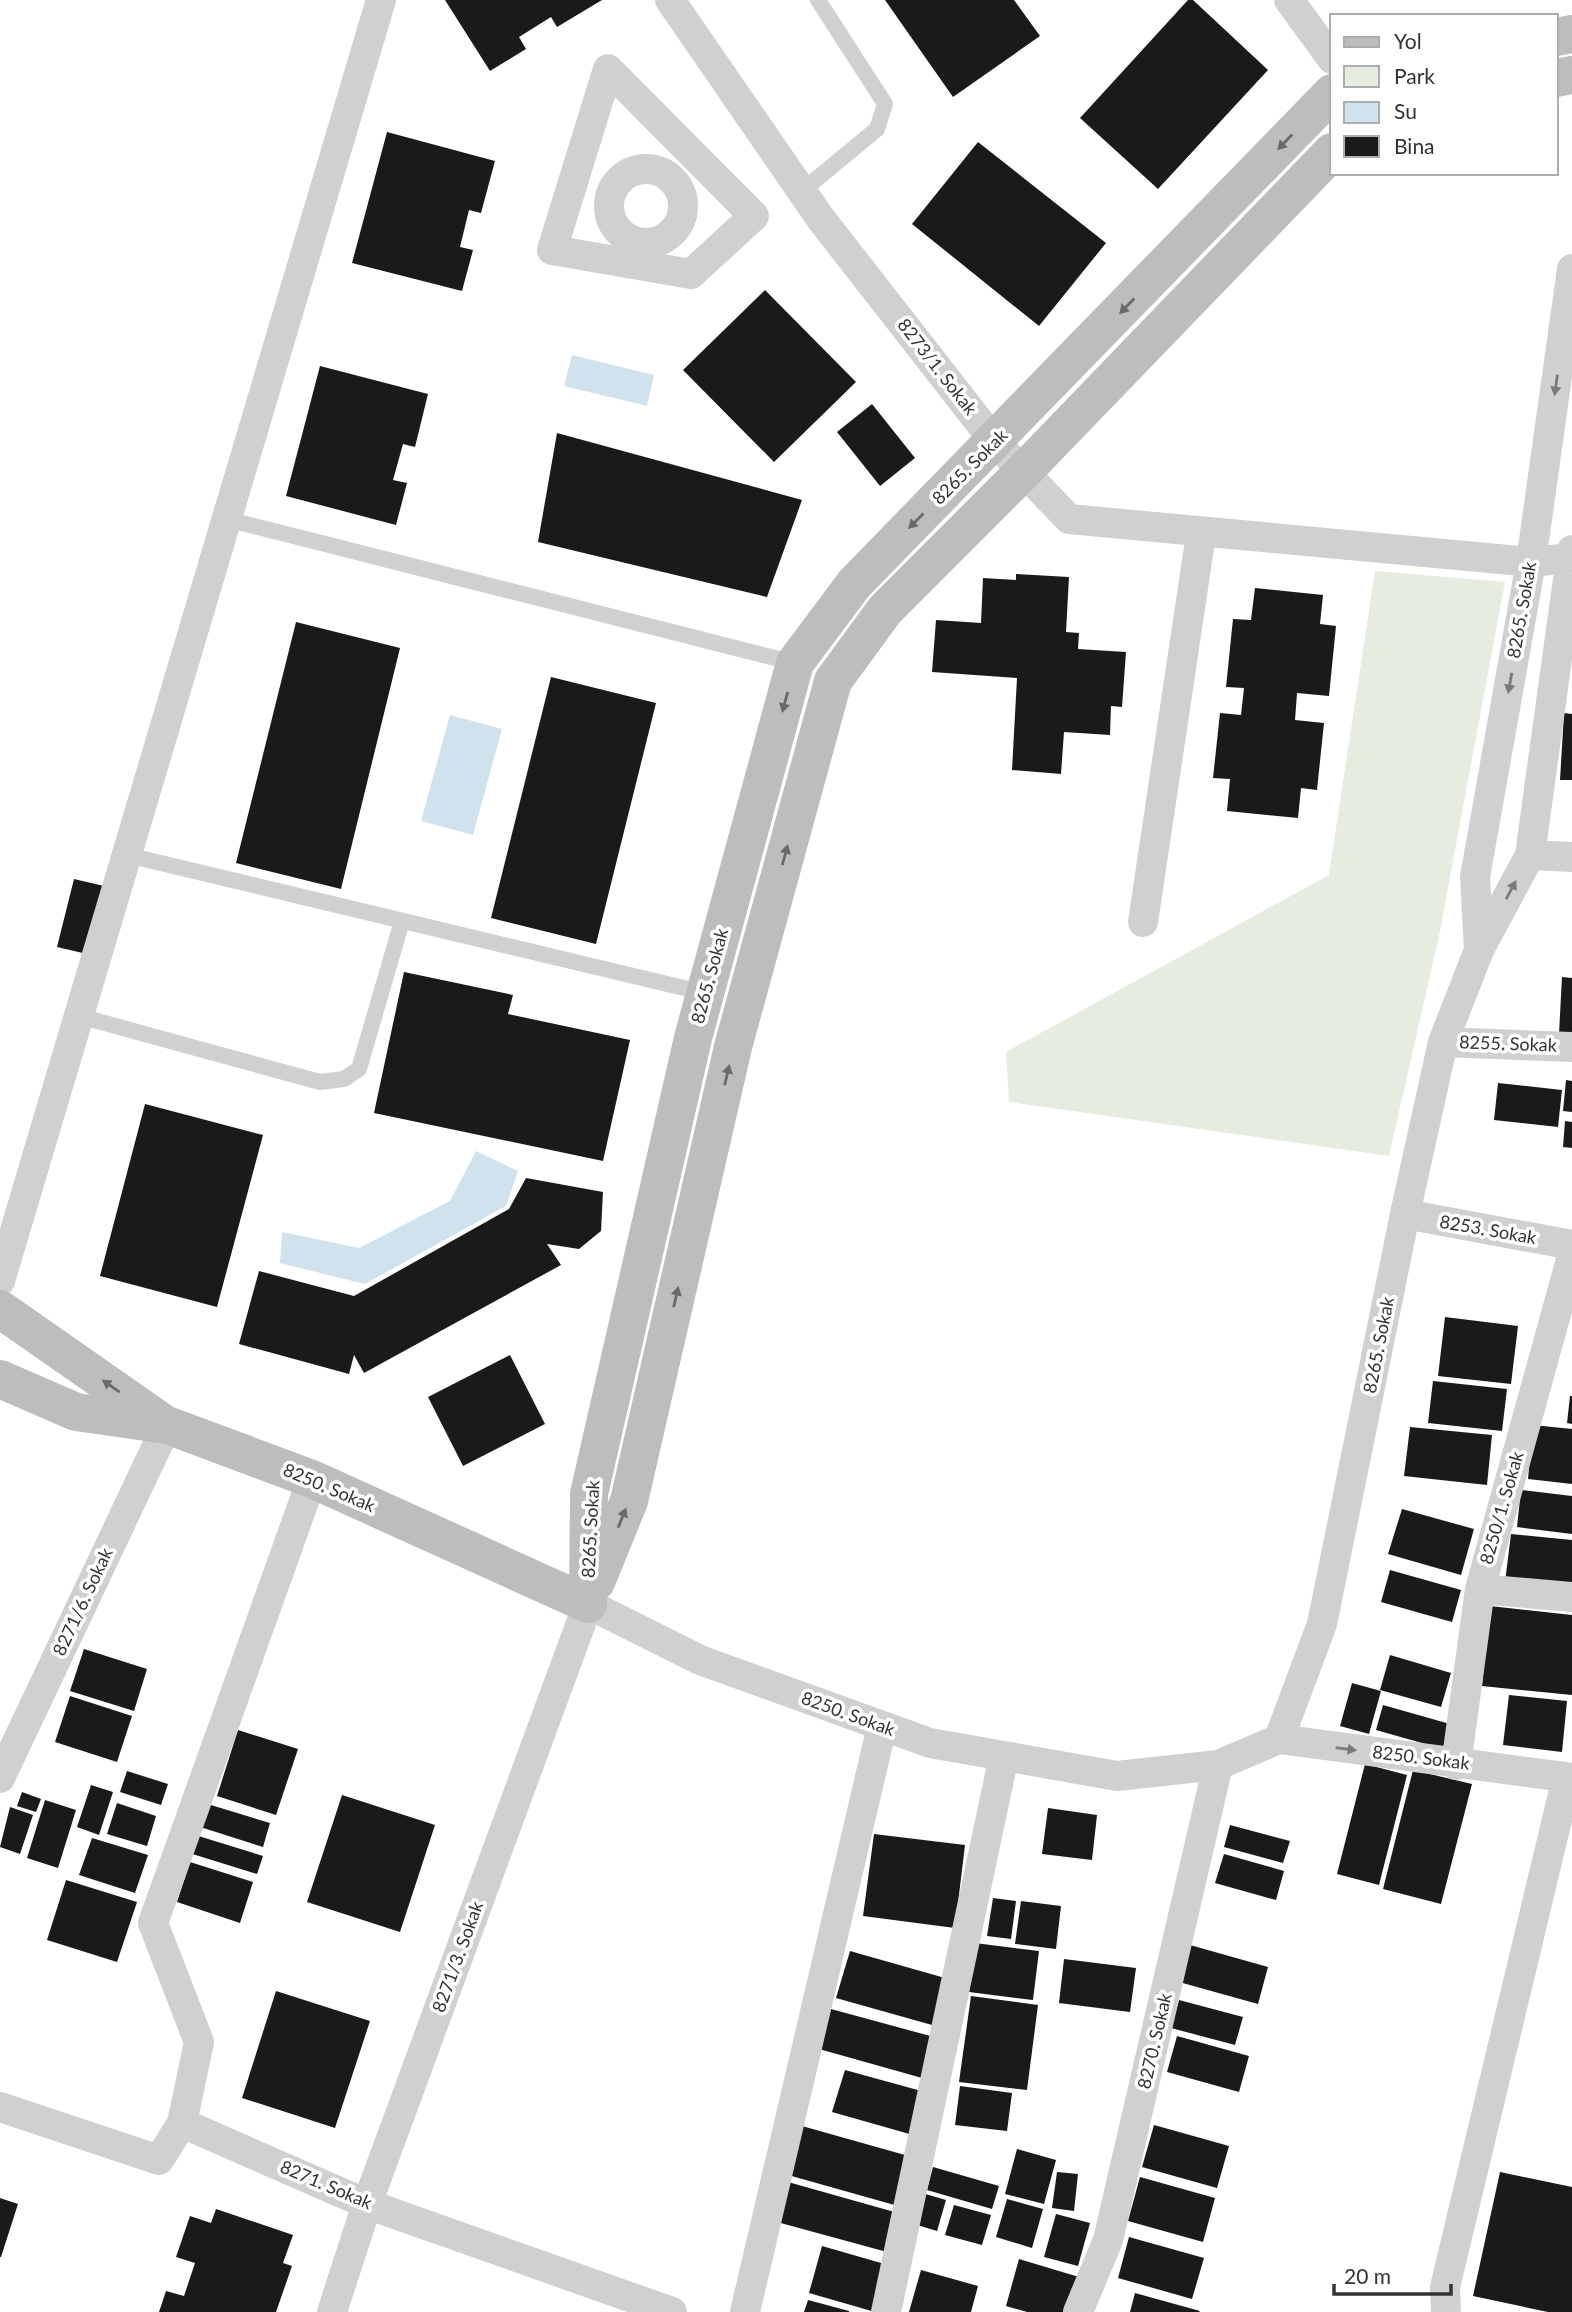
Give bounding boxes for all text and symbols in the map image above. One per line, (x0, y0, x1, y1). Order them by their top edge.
legend (1330, 14, 1558, 175)
text: Yol (1394, 28, 1422, 53)
text: Park (1394, 63, 1435, 88)
text: Su (1394, 98, 1417, 123)
one-way arrow (1277, 133, 1293, 150)
text: Bina (1394, 133, 1435, 158)
one-way arrow (1119, 297, 1135, 314)
street label: 8273/1. Sokak (893, 314, 983, 420)
one-way arrow (1550, 375, 1561, 397)
street label: 8265. Sokak (927, 423, 1012, 509)
one-way arrow (909, 512, 925, 529)
street label: 8265. Sokak (1502, 559, 1540, 660)
one-way arrow (1504, 672, 1515, 694)
one-way arrow (779, 691, 790, 713)
one-way arrow (780, 844, 791, 866)
one-way arrow (1505, 880, 1517, 900)
street label: 8265. Sokak (686, 925, 733, 1026)
street label: 8255. Sokak (1459, 1030, 1558, 1056)
one-way arrow (721, 1064, 732, 1086)
street label: 8253. Sokak (1438, 1210, 1539, 1248)
one-way arrow (670, 1286, 681, 1308)
street label: 8265. Sokak (1358, 1294, 1398, 1395)
one-way arrow (102, 1379, 120, 1393)
street label: 8250/1. Sokak (1474, 1448, 1528, 1567)
street label: 8250. Sokak (280, 1458, 379, 1517)
street label: 8265. Sokak (576, 1479, 604, 1578)
one-way arrow (617, 1507, 628, 1528)
street label: 8271/6. Sokak (48, 1543, 117, 1659)
street label: 8250. Sokak (799, 1686, 899, 1740)
street label: 8250. Sokak (1371, 1740, 1472, 1774)
one-way arrow (1335, 1744, 1357, 1755)
street label: 8271/3. Sokak (427, 1897, 488, 2015)
street label: 8270. Sokak (1132, 1990, 1176, 2091)
street label: 8271. Sokak (277, 2155, 376, 2214)
scale bar (1334, 2252, 1451, 2296)
text: 20 m (1344, 2263, 1391, 2288)

